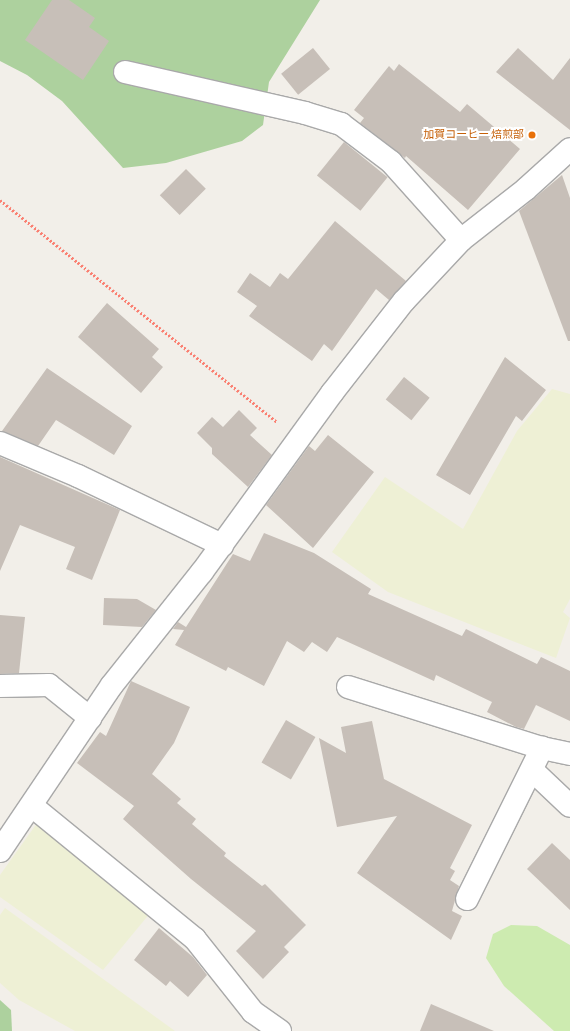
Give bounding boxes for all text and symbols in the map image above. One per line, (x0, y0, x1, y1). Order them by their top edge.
place label: 加賀コーヒー 焙煎部 (423, 128, 524, 142)
marker: 加賀コーヒー 焙煎部 (527, 130, 537, 140)

